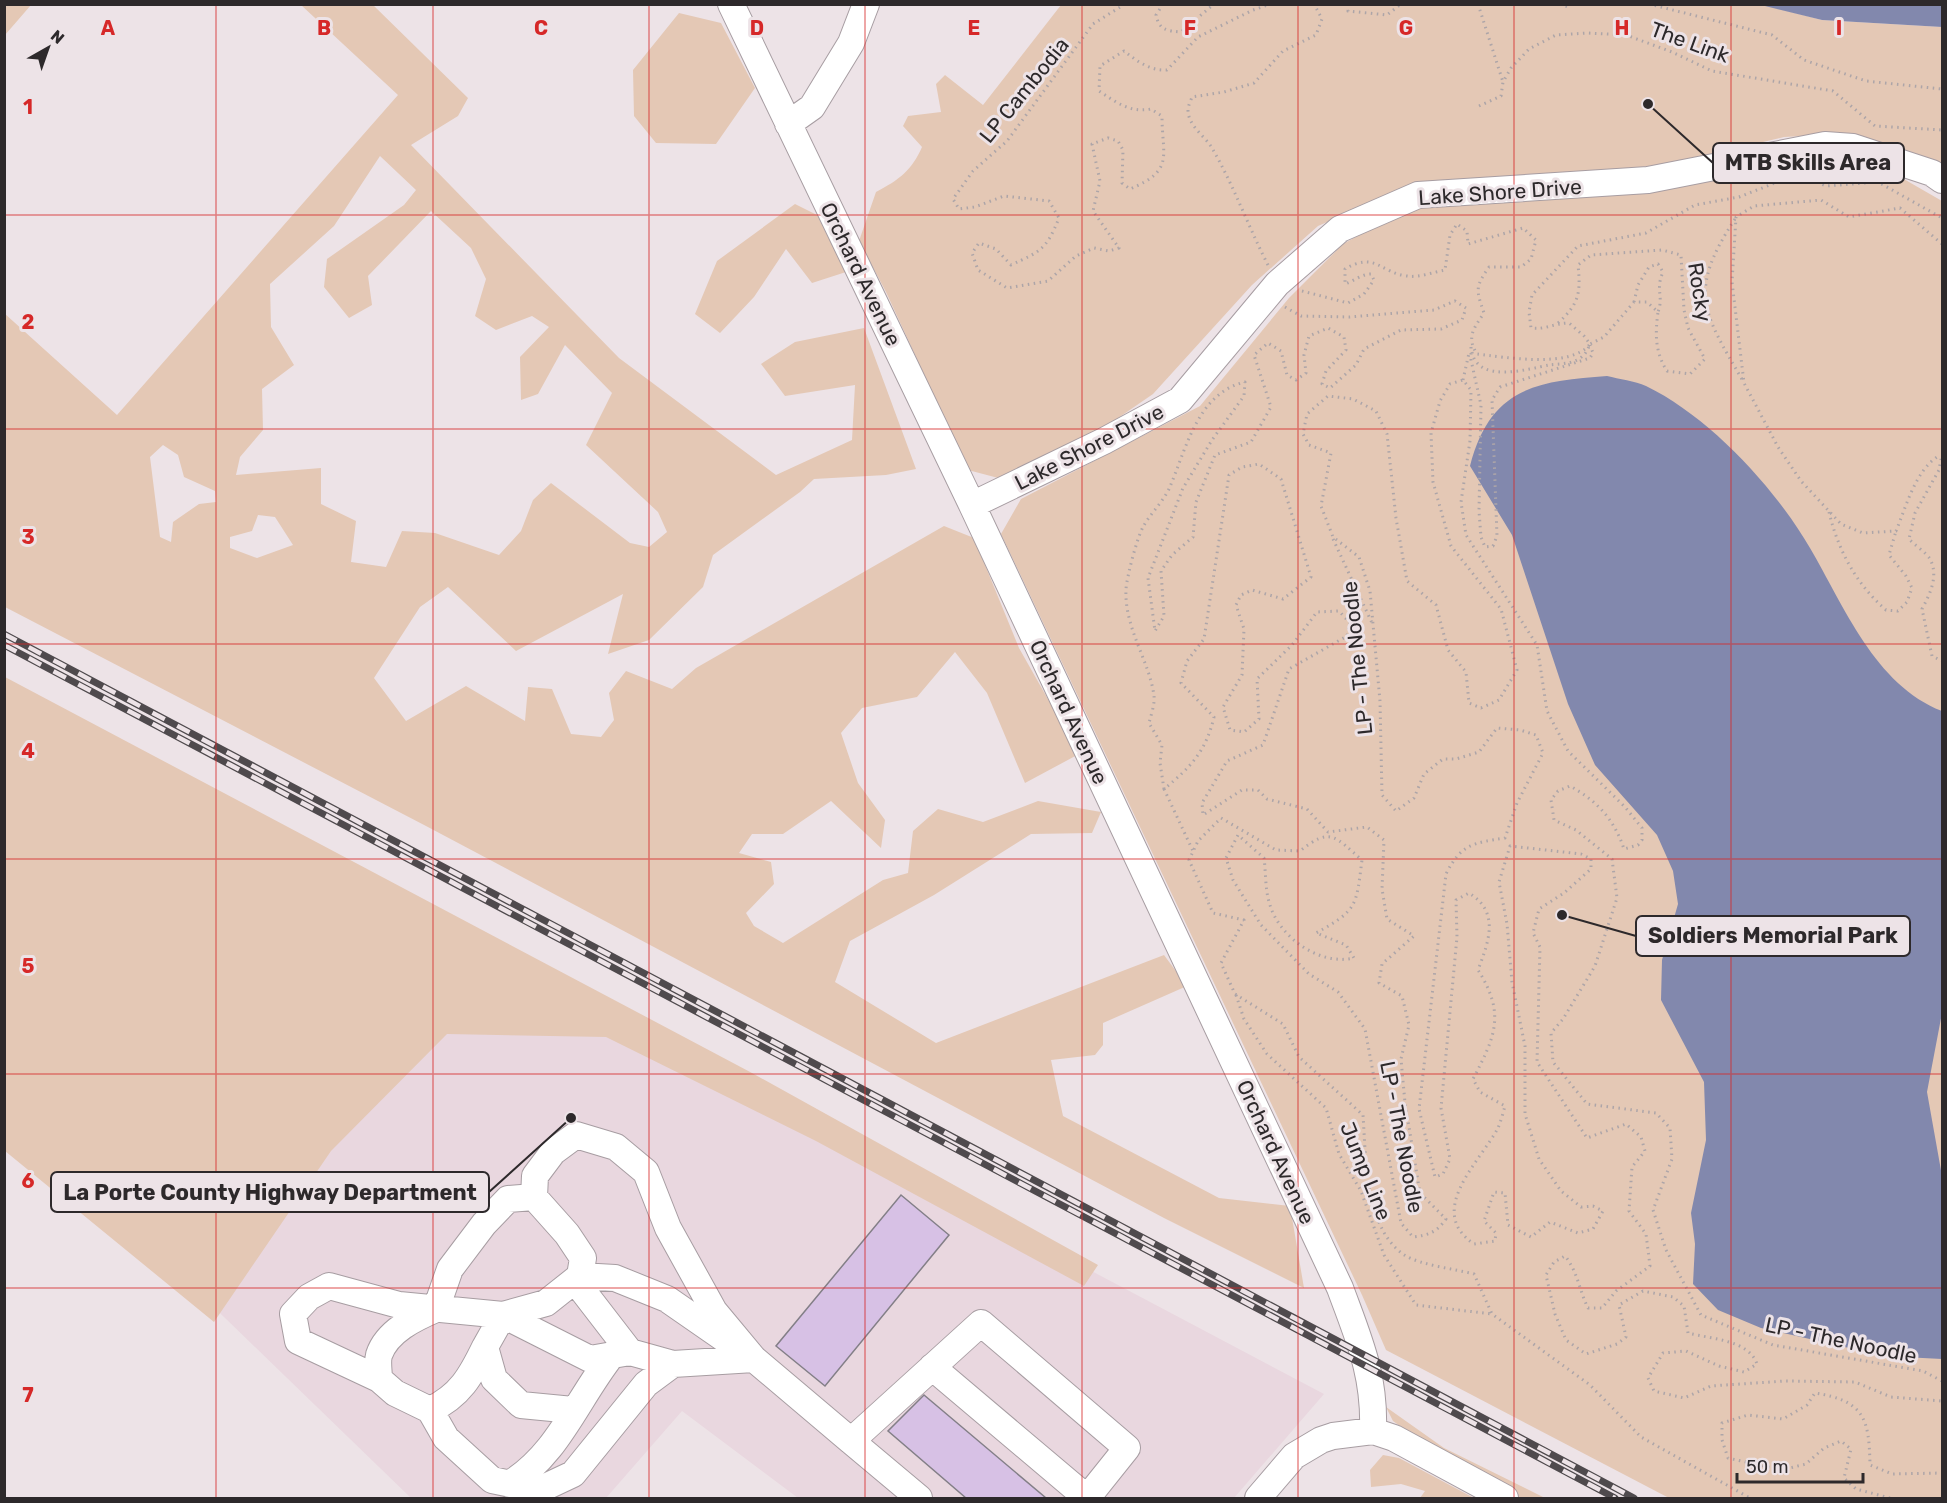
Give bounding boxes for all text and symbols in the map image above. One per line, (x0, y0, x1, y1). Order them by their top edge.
text: A (101, 16, 116, 40)
text: B (317, 16, 331, 40)
text: C (534, 16, 548, 40)
text: D (750, 16, 764, 40)
text: E (968, 16, 980, 40)
text: F (1184, 16, 1196, 40)
text: G (1399, 16, 1413, 40)
text: H (1615, 16, 1629, 40)
street label: The Link (1647, 16, 1733, 68)
text: I (1836, 16, 1842, 40)
north arrow (18, 18, 78, 78)
text: N (47, 26, 68, 48)
street label: LP Cambodia (974, 32, 1074, 148)
text: 1 (23, 95, 33, 119)
callout: MTB Skills Area (1713, 143, 1904, 183)
text: MTB Skills Area (1725, 149, 1891, 176)
street label: Lake Shore Drive (1417, 174, 1583, 210)
street label: Orchard Avenue (815, 198, 907, 350)
street label: Rocky (1683, 261, 1717, 324)
text: 2 (22, 310, 35, 334)
street label: Lake Shore Drive (1010, 399, 1168, 495)
text: 3 (21, 525, 35, 549)
street label: LP - The Noodle (1337, 580, 1377, 736)
street label: Orchard Avenue (1025, 636, 1113, 788)
text: 4 (21, 739, 35, 763)
callout: Soldiers Memorial Park (1636, 916, 1910, 956)
text: Soldiers Memorial Park (1648, 922, 1898, 949)
text: 5 (22, 954, 35, 978)
street label: LP - The Noodle (1375, 1059, 1429, 1215)
street label: Orchard Avenue (1232, 1076, 1320, 1228)
street label: Jump Line (1335, 1118, 1397, 1224)
text: 6 (21, 1169, 35, 1193)
callout: La Porte County Highway Department (51, 1172, 489, 1212)
text: La Porte County Highway Department (63, 1179, 477, 1206)
street label: LP - The Noodle (1763, 1312, 1919, 1368)
text: 7 (22, 1383, 34, 1407)
scale bar (1737, 1446, 1863, 1484)
text: 50 m (1746, 1456, 1789, 1478)

